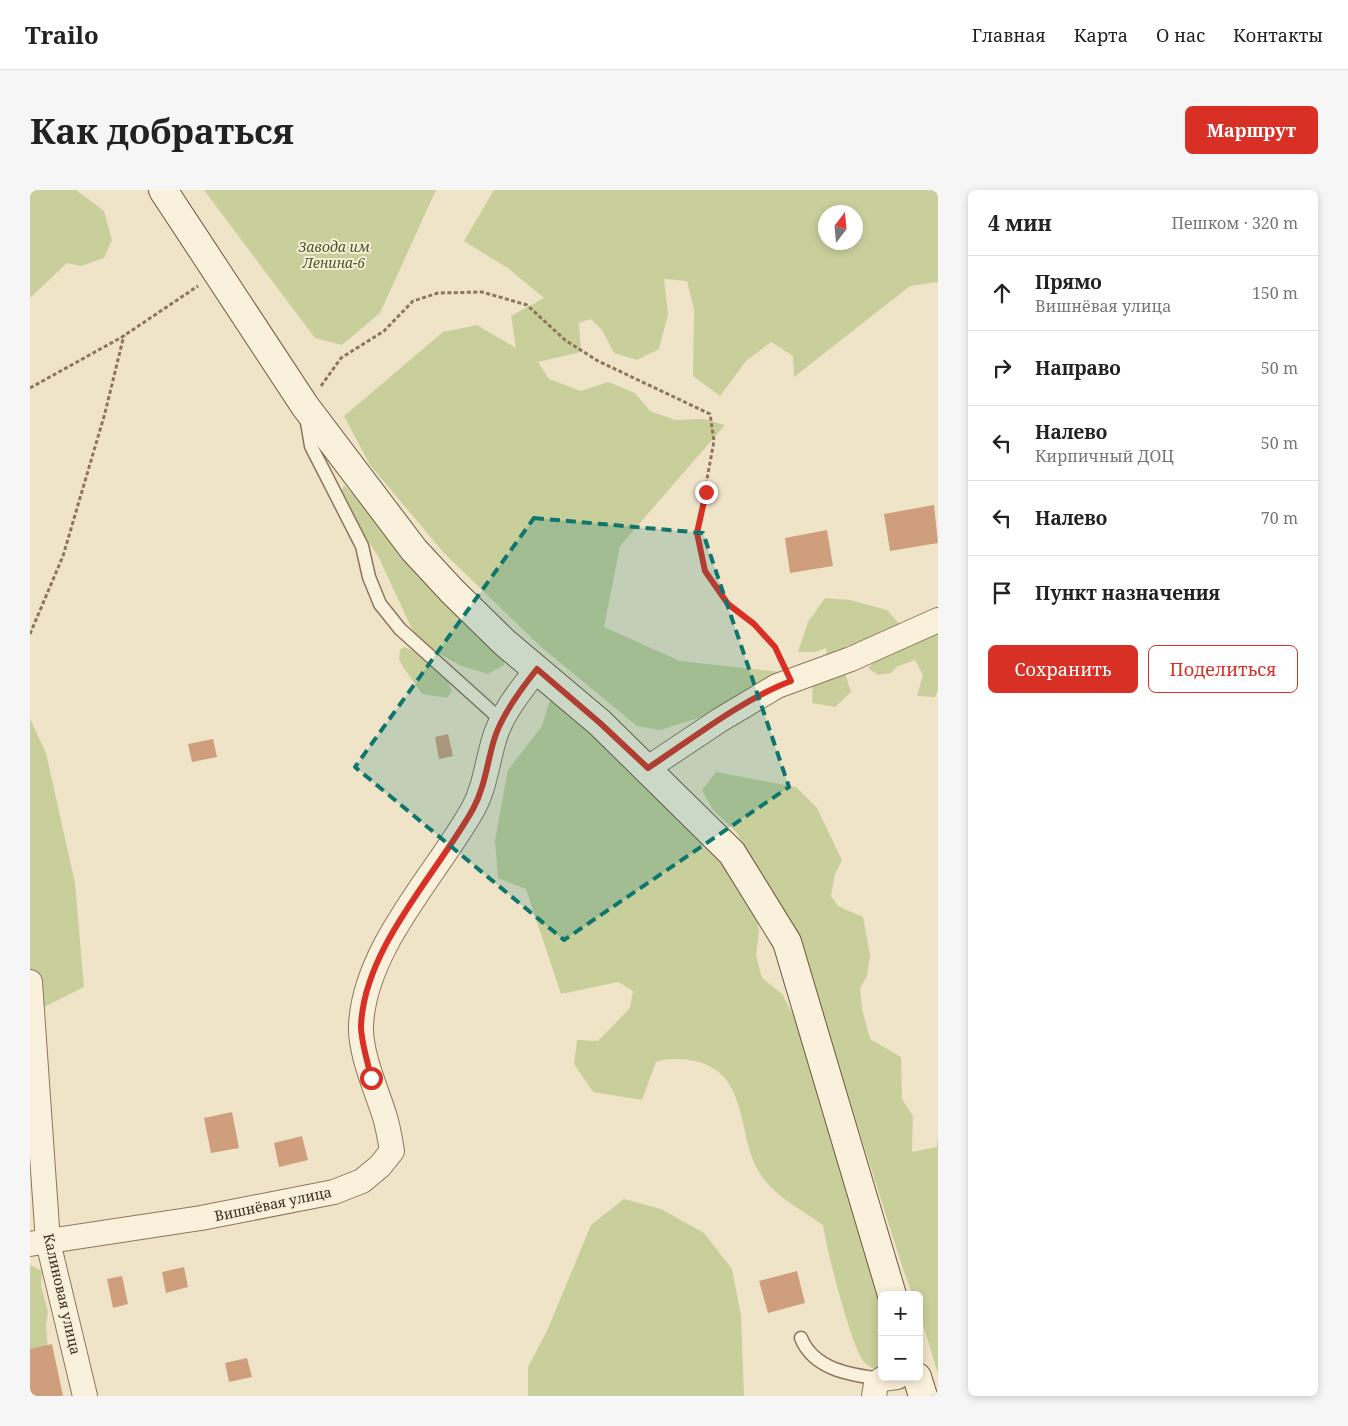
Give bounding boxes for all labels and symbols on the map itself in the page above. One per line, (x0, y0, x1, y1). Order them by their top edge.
north arrow (818, 205, 863, 250)
park label: Завода им Ленина-6 (298, 237, 370, 272)
route end (695, 481, 718, 504)
route start (360, 1067, 383, 1090)
street label: Вишнёвая улица (213, 1182, 333, 1225)
street label: Калиновая улица (39, 1231, 86, 1356)

